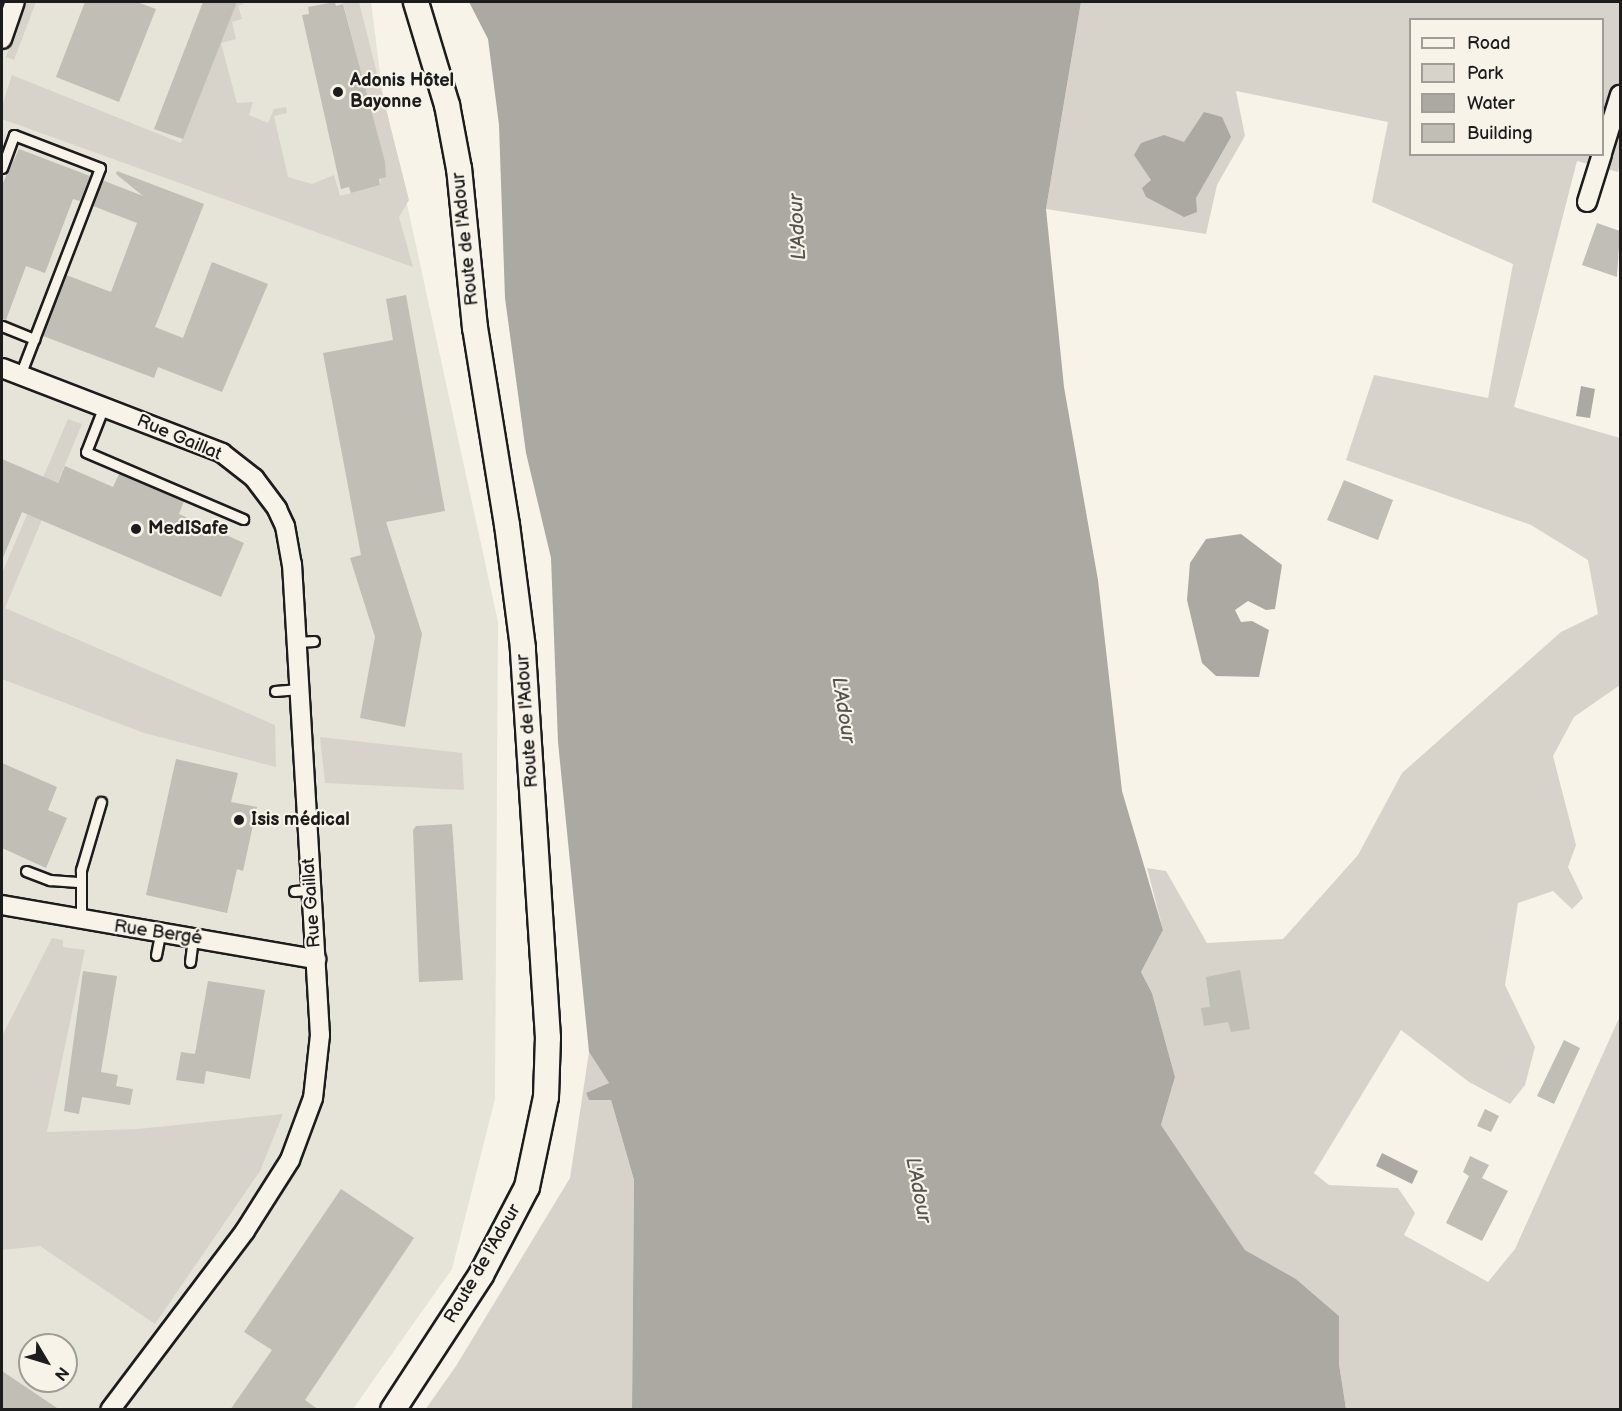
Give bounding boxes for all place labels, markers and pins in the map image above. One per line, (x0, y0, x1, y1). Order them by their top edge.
place label: Adonis Hôtel Bayonne (350, 71, 454, 113)
marker: Adonis Hôtel Bayonne (331, 85, 345, 99)
place label: MedISafe (148, 518, 228, 540)
marker: MedISafe (129, 522, 143, 536)
place label: Isis médical (251, 809, 350, 831)
marker: Isis médical (232, 813, 246, 827)

